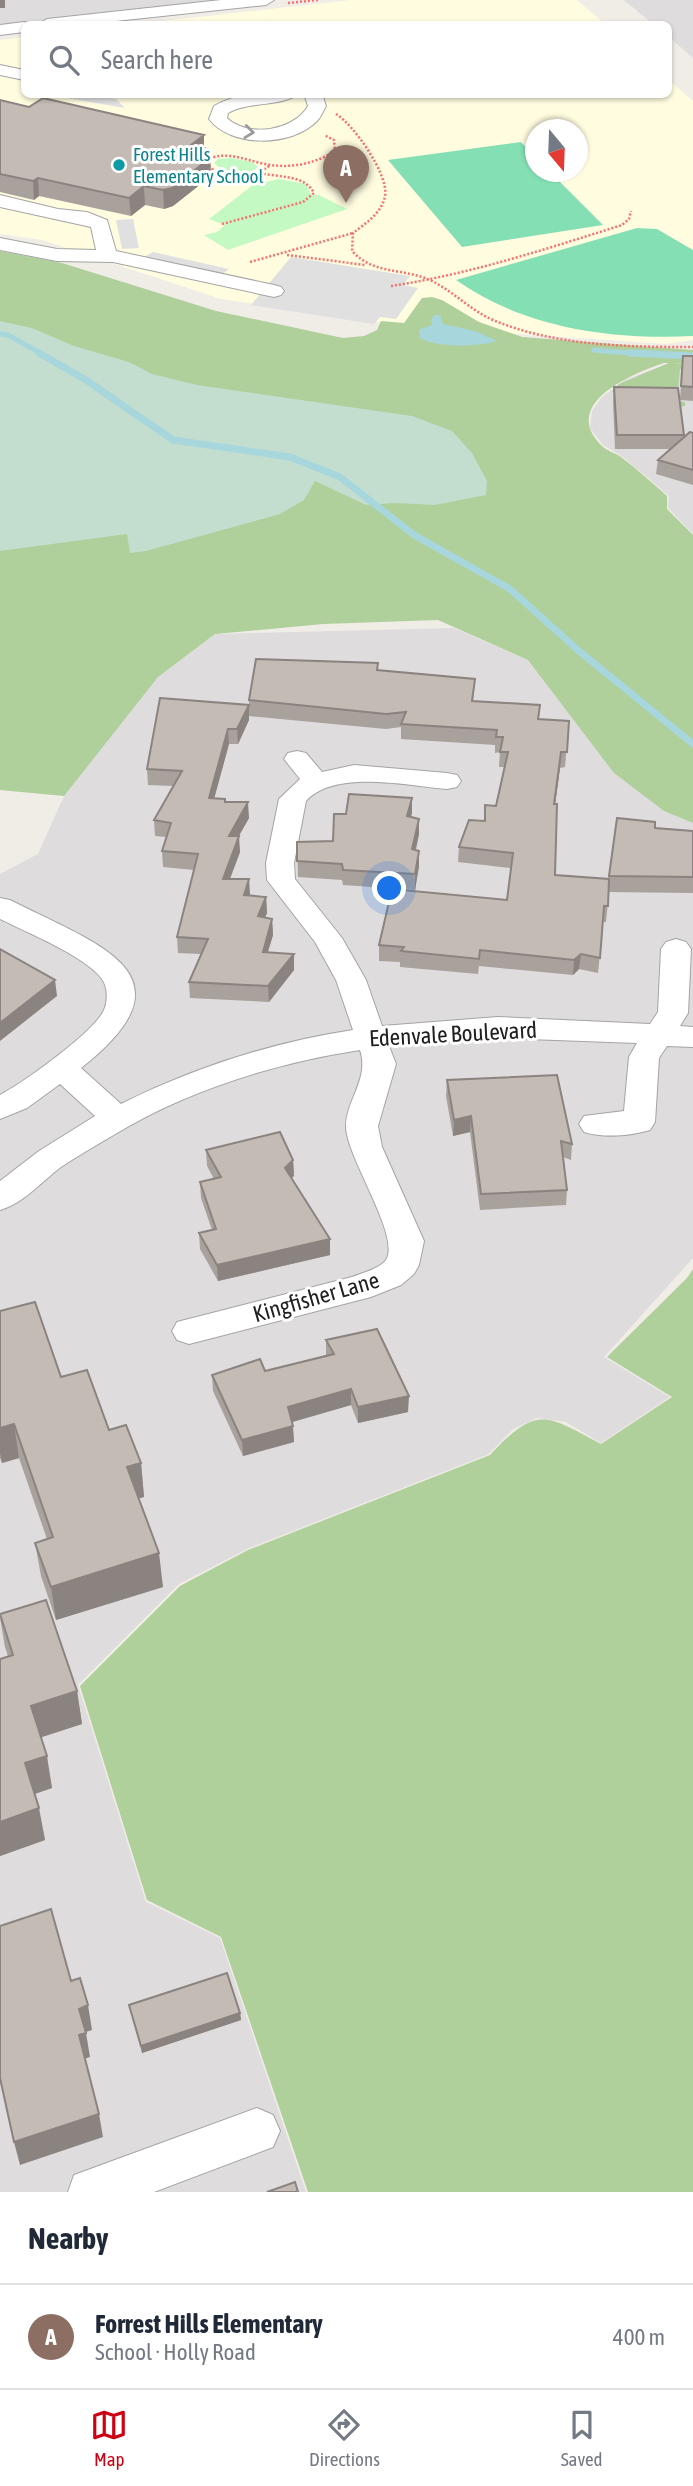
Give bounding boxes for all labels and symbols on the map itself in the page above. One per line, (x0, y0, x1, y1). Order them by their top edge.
north arrow (525, 119, 588, 182)
one-way arrow (243, 125, 254, 140)
place label: Forest Hills Elementary School (133, 143, 264, 187)
pin: A (323, 145, 369, 203)
marker: Forest Hills Elementary School (111, 157, 127, 173)
your location (372, 871, 406, 905)
street label: Edenvale Boulevard (368, 1017, 538, 1051)
street label: Kingfisher Lane (250, 1267, 382, 1327)

